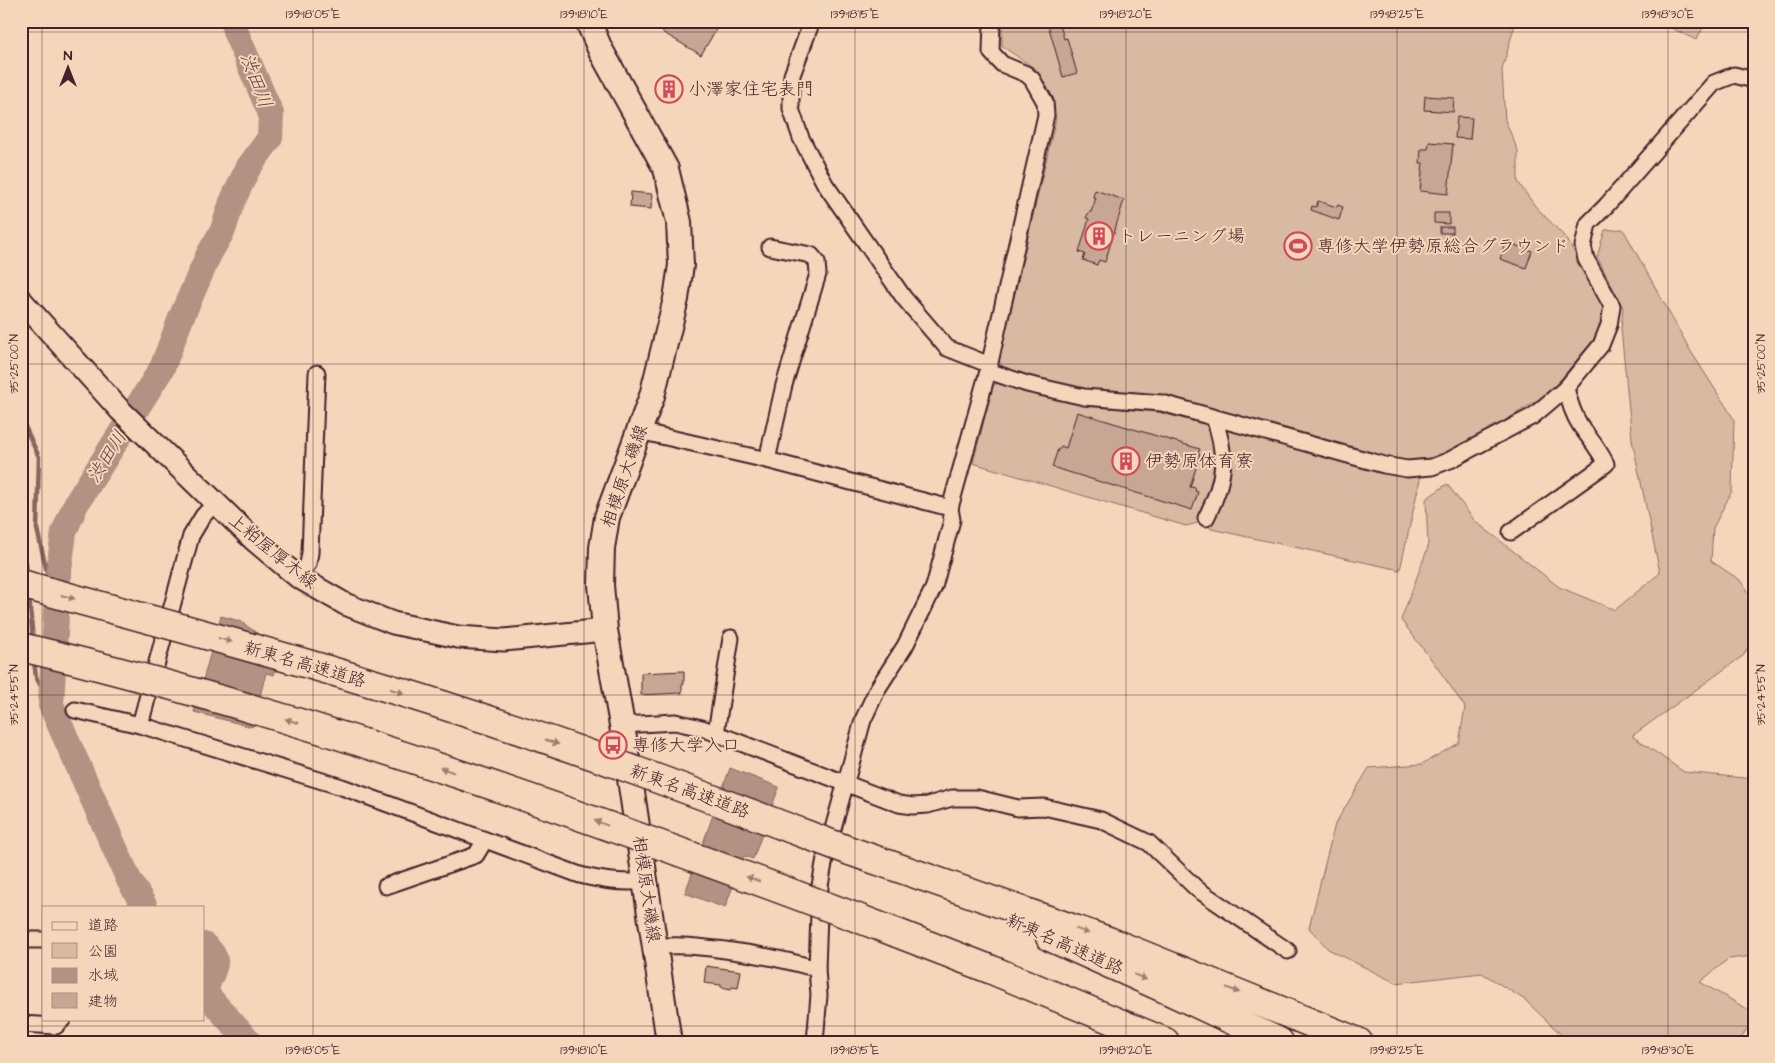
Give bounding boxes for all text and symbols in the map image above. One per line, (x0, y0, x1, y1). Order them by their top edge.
text: 139°18'05"E (286, 6, 340, 23)
text: 139°18'10"E (560, 6, 608, 23)
text: 139°18'15"E (831, 6, 879, 23)
text: 139°18'20"E (1100, 6, 1152, 23)
text: 139°18'25"E (1370, 6, 1424, 23)
text: 139°18'30"E (1642, 6, 1694, 23)
north arrow (42, 42, 92, 92)
text: N (64, 46, 73, 66)
water label: 渋田川 (233, 49, 278, 112)
building icon: 小澤家住宅表門 (654, 74, 684, 104)
place label: 小澤家住宅表門 (688, 77, 814, 102)
building icon: トレーニング場 (1084, 221, 1114, 251)
place label: トレーニング場 (1118, 224, 1245, 249)
sports icon: 専修大学伊勢原総合グラウンド (1283, 231, 1313, 261)
place label: 専修大学伊勢原総合グラウンド (1317, 234, 1569, 259)
text: 35°25'00"N (6, 334, 23, 394)
text: 35°25'00"N (1753, 334, 1770, 394)
street label: 相模原大磯線 (595, 421, 654, 531)
water label: 渋田川 (81, 425, 134, 488)
building icon: 伊勢原体育寮 (1111, 446, 1141, 476)
place label: 伊勢原体育寮 (1145, 449, 1253, 474)
street label: 上粕屋厚木線 (223, 508, 323, 595)
one-way arrow (61, 593, 76, 601)
street label: 新東名高速道路 (241, 635, 369, 694)
one-way arrow (217, 636, 232, 644)
text: 35°24'55"N (6, 664, 23, 726)
text: 35°24'55"N (1753, 664, 1770, 726)
one-way arrow (390, 688, 405, 695)
one-way arrow (284, 717, 299, 725)
bus stop icon: 専修大学入口 (598, 730, 628, 760)
place label: 専修大学入口 (632, 733, 740, 758)
one-way arrow (545, 738, 560, 746)
street label: 新東名高速道路 (626, 758, 753, 825)
one-way arrow (439, 766, 454, 774)
one-way arrow (593, 819, 608, 826)
street label: 相模原大磯線 (627, 834, 666, 944)
one-way arrow (746, 875, 761, 882)
legend (42, 906, 205, 1020)
street label: 新東名高速道路 (1002, 907, 1127, 982)
text: 道路 (88, 915, 118, 936)
one-way arrow (1075, 927, 1090, 935)
text: 公園 (88, 941, 118, 962)
text: 水域 (88, 965, 118, 986)
one-way arrow (1133, 973, 1147, 981)
one-way arrow (1226, 987, 1240, 995)
text: 建物 (88, 991, 118, 1012)
text: 139°18'05"E (286, 1042, 340, 1059)
text: 139°18'10"E (560, 1042, 608, 1059)
text: 139°18'15"E (831, 1042, 879, 1059)
text: 139°18'20"E (1100, 1042, 1152, 1059)
text: 139°18'25"E (1370, 1042, 1424, 1059)
text: 139°18'30"E (1642, 1042, 1694, 1059)

